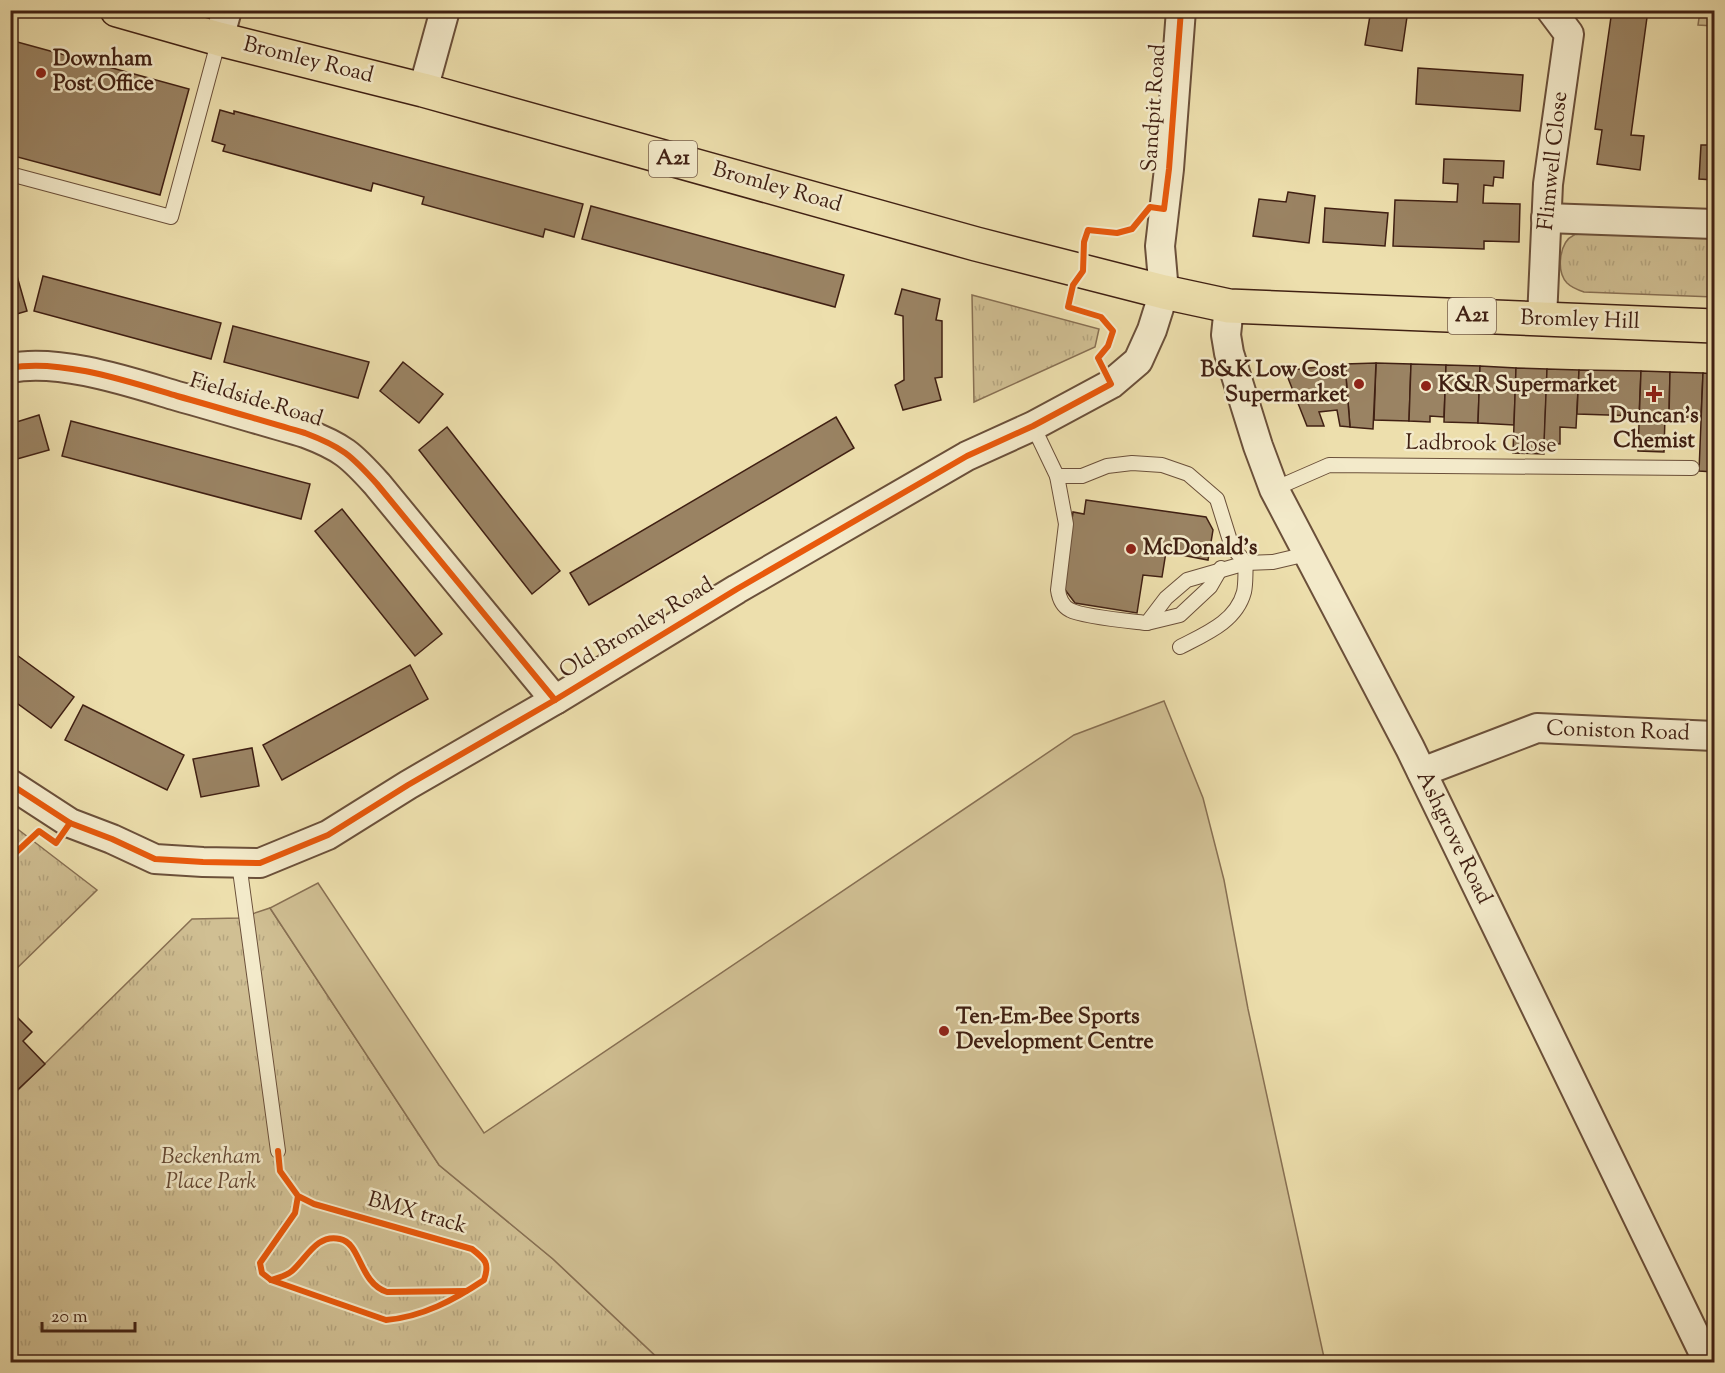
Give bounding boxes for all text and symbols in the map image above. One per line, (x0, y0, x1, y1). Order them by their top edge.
street label: Bromley Road (239, 29, 377, 93)
street label: Sandpit Road (1135, 43, 1175, 173)
place label: Downham Post Office (53, 44, 154, 101)
marker: Downham Post Office (34, 66, 48, 80)
street label: Flimwell Close (1531, 90, 1577, 232)
road number: A21 (649, 141, 697, 177)
street label: Bromley Road (709, 154, 845, 222)
road number: A21 (1448, 298, 1496, 334)
street label: Bromley Hill (1520, 303, 1640, 339)
place label: B&K Low Cost Supermarket (1201, 355, 1347, 412)
street label: Fieldside Road (185, 366, 327, 436)
place label: K&R Supermarket (1438, 370, 1617, 402)
marker: B&K Low Cost Supermarket (1352, 377, 1366, 391)
marker: K&R Supermarket (1419, 379, 1433, 393)
marker: Duncan's Chemist (1647, 387, 1661, 401)
place label: Duncan's Chemist (1609, 401, 1699, 458)
street label: Ladbrook Close (1405, 428, 1557, 462)
place label: McDonald's (1143, 533, 1258, 565)
marker: McDonald's (1124, 542, 1138, 556)
street label: Old Bromley Road (554, 570, 720, 688)
street label: Coniston Road (1546, 714, 1690, 750)
street label: Ashgrove Road (1407, 766, 1499, 910)
place label: Ten-Em-Bee Sports Development Centre (956, 1002, 1154, 1059)
marker: Ten-Em-Bee Sports Development Centre (937, 1024, 951, 1038)
park label: Beckenham Place Park (161, 1142, 261, 1199)
street label: BMX track (363, 1185, 471, 1243)
scale bar (42, 1295, 135, 1333)
text: 20 m (51, 1305, 88, 1331)

